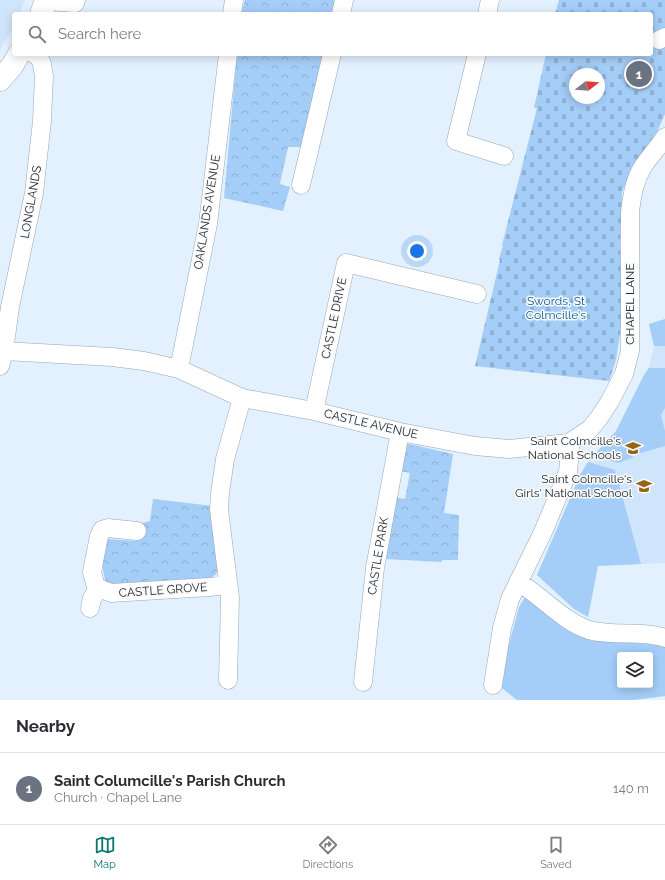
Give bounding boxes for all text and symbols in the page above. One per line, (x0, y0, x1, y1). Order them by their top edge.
search box (12, 12, 653, 56)
icon: search (26, 23, 48, 45)
text: Search here (58, 25, 141, 43)
pin: 1 (626, 59, 652, 89)
north arrow (569, 68, 605, 104)
street label: OAKLANDS AVENUE (191, 154, 223, 270)
street label: LONGLANDS (18, 164, 44, 240)
your location (407, 241, 427, 261)
street label: CHAPEL LANE (623, 263, 637, 345)
street label: CASTLE DRIVE (319, 276, 349, 360)
park label: Swords, St Colmcille's (526, 294, 586, 322)
street label: CASTLE AVENUE (323, 406, 419, 442)
place label: Saint Colmcille's National Schools (528, 434, 621, 462)
school or university icon: Saint Colmcille's National Schools (624, 439, 642, 457)
place label: Saint Colmcille's Girls' National School (515, 472, 633, 500)
school or university icon: Saint Colmcille's Girls' National School (635, 477, 653, 495)
street label: CASTLE PARK (365, 516, 391, 596)
street label: CASTLE GROVE (118, 580, 208, 600)
map controls (617, 652, 653, 688)
button: layers (617, 652, 653, 688)
text: Nearby (16, 716, 75, 736)
text: Saint Columcille's Parish Church (54, 772, 286, 790)
text: 1 (26, 781, 32, 796)
text: 140 m (613, 781, 649, 796)
text: Church · Chapel Lane (54, 790, 182, 805)
tab: Map (93, 834, 116, 871)
tab: Directions (303, 834, 353, 871)
tab: Saved (540, 834, 572, 871)

